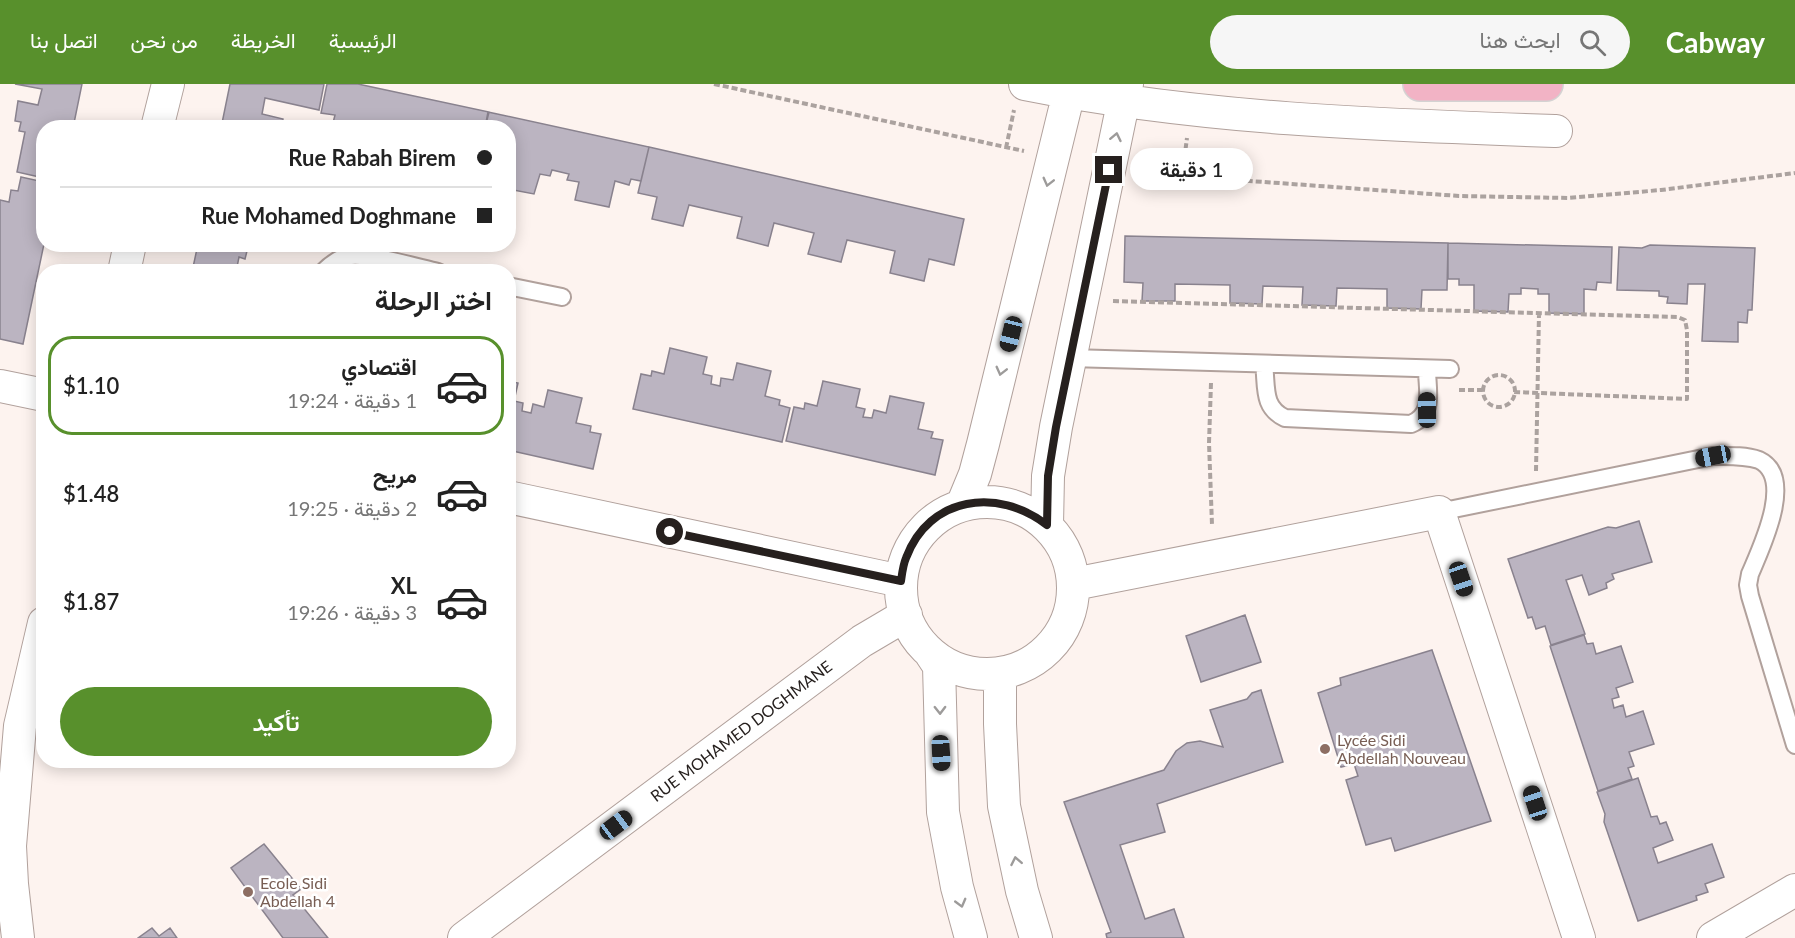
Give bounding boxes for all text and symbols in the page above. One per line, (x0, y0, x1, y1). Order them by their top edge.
search box (1210, 15, 1630, 69)
text: Cabway (1666, 25, 1765, 59)
text: ابحث هنا (1480, 26, 1561, 53)
icon: search (1576, 26, 1609, 59)
text: اتصل بنا (30, 27, 98, 52)
text: من نحن (131, 27, 198, 52)
text: الخريطة (231, 27, 296, 52)
text: الرئيسية (329, 27, 397, 52)
one-way arrow (1108, 133, 1121, 143)
text: Rue Rabah Birem (288, 144, 456, 171)
callout: 1 دقيقة (1130, 149, 1253, 191)
route end (1095, 156, 1122, 183)
text: 1 دقيقة (1160, 157, 1223, 181)
one-way arrow (1043, 177, 1056, 187)
text: Rue Mohamed Doghmane (201, 202, 456, 229)
text: اختر الرحلة (375, 283, 492, 316)
car (998, 314, 1024, 354)
text: اقتصادي (341, 353, 417, 380)
icon: car (435, 359, 489, 413)
one-way arrow (996, 366, 1009, 376)
text: $1.10 (63, 372, 119, 399)
text: 1 دقيقة · 19:24 (287, 388, 417, 412)
car (1418, 392, 1436, 428)
car (1694, 444, 1732, 468)
text: مريح (373, 461, 417, 488)
icon: car (435, 467, 489, 521)
text: $1.48 (63, 480, 119, 507)
text: 2 دقيقة · 19:25 (287, 496, 417, 520)
route start (656, 518, 683, 545)
car (1447, 559, 1475, 599)
text: XL (391, 572, 417, 599)
icon: car (435, 575, 489, 629)
text: $1.87 (63, 588, 119, 615)
text: 3 دقيقة · 19:26 (287, 600, 417, 624)
street label: RUE MOHAMED DOGHMANE (646, 656, 835, 805)
button: تأكيد (60, 687, 492, 756)
one-way arrow (934, 705, 946, 714)
place label: Lycée Sidi Abdellah Nouveau (1337, 730, 1466, 767)
car (931, 735, 951, 771)
marker: Lycée Sidi Abdellah Nouveau (1318, 742, 1332, 756)
car (1521, 783, 1549, 823)
car (596, 807, 636, 843)
one-way arrow (1010, 857, 1023, 867)
place label: Ecole Sidi Abdellah 4 (260, 873, 335, 910)
marker: Ecole Sidi Abdellah 4 (241, 885, 255, 899)
one-way arrow (954, 898, 967, 908)

